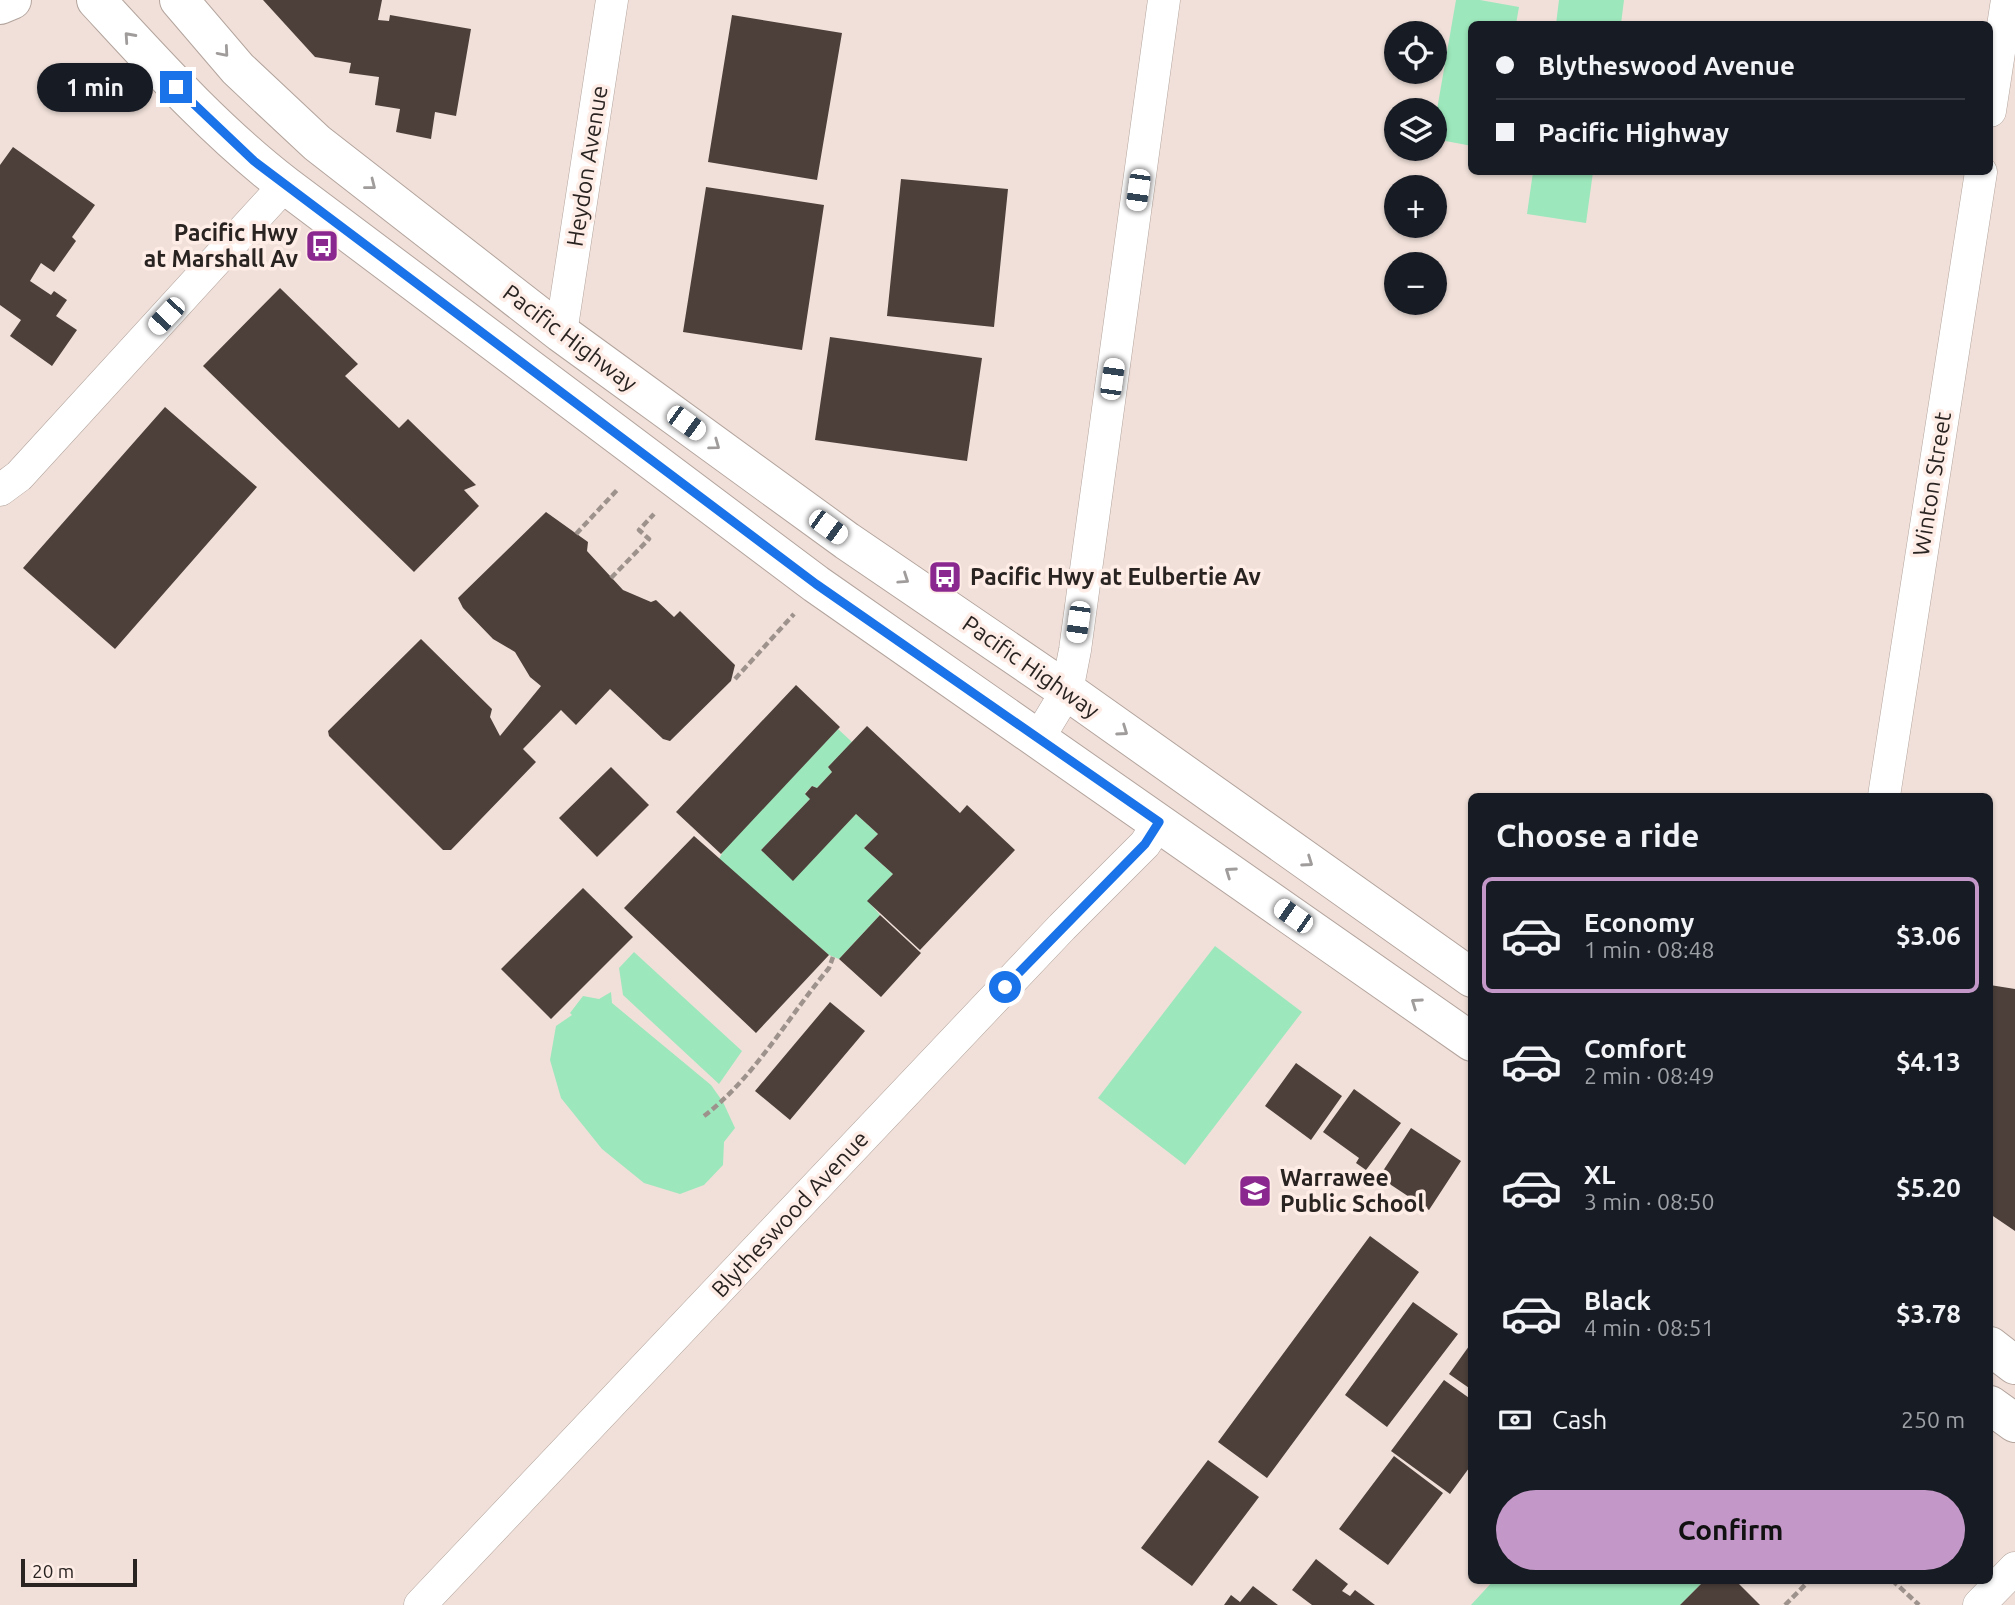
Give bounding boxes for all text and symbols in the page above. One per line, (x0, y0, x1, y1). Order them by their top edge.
map controls (1384, 21, 1447, 315)
button: locate (1384, 21, 1447, 84)
one-way arrow (125, 32, 138, 45)
one-way arrow (216, 43, 228, 56)
text: Blytheswood Avenue (1538, 51, 1795, 80)
callout: 1 min (36, 62, 152, 112)
route end (160, 71, 192, 103)
text: 1 min (66, 75, 124, 100)
street label: Heydon Avenue (561, 84, 612, 248)
button: layers (1384, 98, 1447, 161)
text: Pacific Highway (1538, 118, 1729, 147)
car (1125, 168, 1152, 212)
button: + (1384, 175, 1447, 238)
one-way arrow (363, 177, 376, 190)
place label: Pacific Hwy at Marshall Av (144, 220, 298, 271)
bus stop icon: Pacific Hwy at Marshall Av (303, 227, 341, 265)
button: − (1384, 252, 1447, 315)
street label: Pacific Highway (499, 279, 642, 396)
car (144, 293, 189, 339)
car (1099, 357, 1126, 401)
car (663, 402, 710, 444)
street label: Winton Street (1908, 410, 1955, 558)
one-way arrow (708, 437, 720, 449)
car (805, 506, 852, 548)
bus stop icon: Pacific Hwy at Eulbertie Av (926, 558, 964, 596)
place label: Pacific Hwy at Eulbertie Av (970, 564, 1261, 589)
one-way arrow (896, 571, 909, 583)
car (1065, 600, 1092, 644)
street label: Pacific Highway (958, 610, 1104, 723)
one-way arrow (1115, 723, 1128, 735)
text: Choose a ride (1496, 817, 1699, 853)
one-way arrow (1300, 854, 1313, 866)
one-way arrow (1225, 868, 1238, 880)
car (1270, 895, 1317, 937)
icon: car (1500, 904, 1563, 967)
text: Economy (1584, 908, 1694, 937)
text: $3.06 (1896, 921, 1961, 950)
text: 1 min · 08:48 (1584, 937, 1715, 962)
route start (989, 971, 1021, 1003)
one-way arrow (1411, 998, 1424, 1011)
icon: car (1500, 1030, 1563, 1093)
text: Comfort (1584, 1034, 1687, 1063)
text: $4.13 (1896, 1047, 1961, 1076)
text: 2 min · 08:49 (1584, 1063, 1715, 1088)
street label: Blytheswood Avenue (706, 1126, 873, 1302)
icon: car (1500, 1156, 1563, 1219)
text: XL (1584, 1160, 1615, 1189)
place label: Warrawee Public School (1280, 1165, 1424, 1216)
school or university icon: Warrawee Public School (1236, 1172, 1274, 1210)
text: $5.20 (1896, 1173, 1961, 1202)
text: 3 min · 08:50 (1584, 1189, 1715, 1214)
icon: car (1500, 1282, 1563, 1345)
text: Black (1584, 1286, 1651, 1315)
text: $3.78 (1896, 1299, 1961, 1328)
text: 4 min · 08:51 (1584, 1315, 1715, 1340)
icon: cash (1496, 1401, 1534, 1439)
text: Cash (1552, 1405, 1607, 1434)
text: 250 m (1901, 1407, 1965, 1432)
button: Confirm (1496, 1490, 1965, 1570)
scale bar (21, 1556, 136, 1588)
text: 20 m (32, 1560, 74, 1582)

